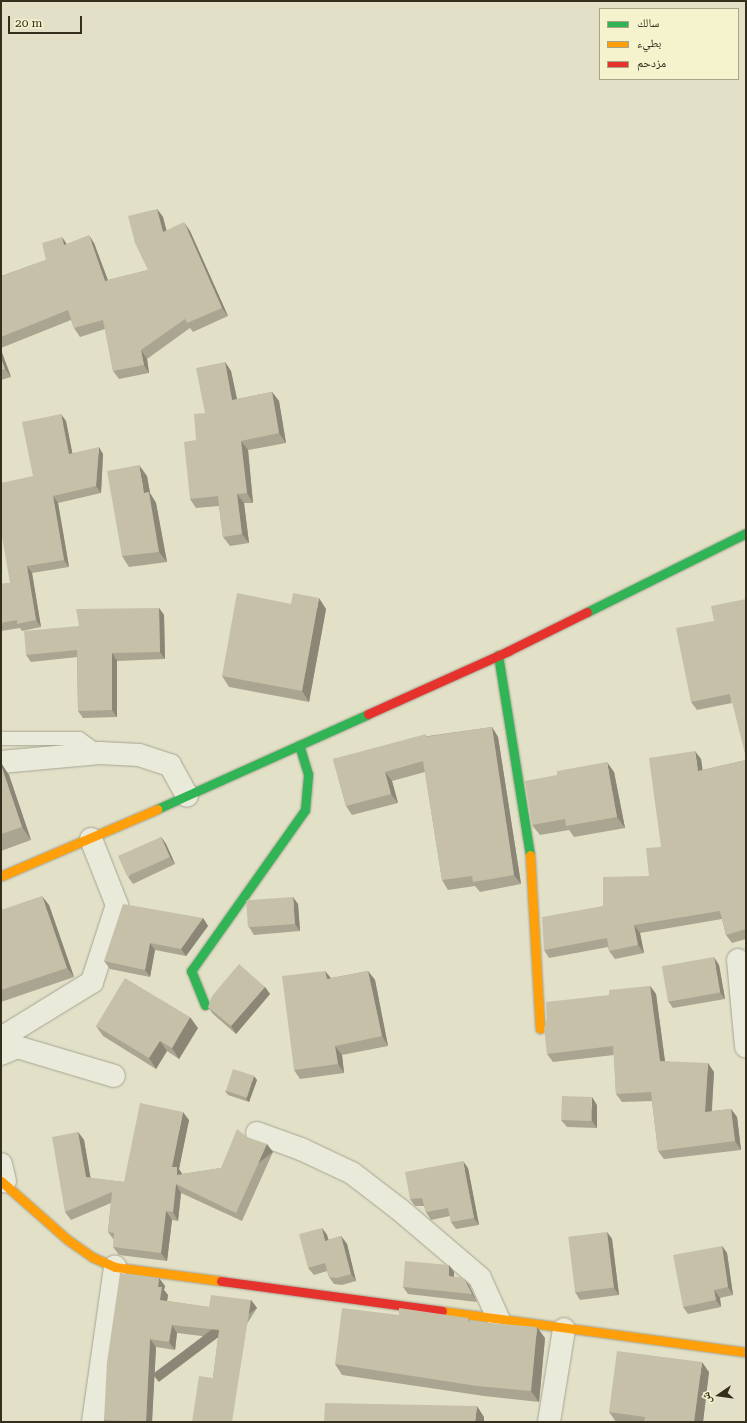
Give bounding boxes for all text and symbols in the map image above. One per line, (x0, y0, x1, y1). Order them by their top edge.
scale bar (10, 8, 84, 34)
legend (599, 8, 739, 80)
text: 20 m (15, 16, 42, 30)
text: سالك (637, 16, 659, 30)
text: بطيء (637, 36, 661, 50)
text: مزدحم (637, 56, 666, 70)
north arrow (699, 1375, 739, 1415)
text: ش (699, 1391, 714, 1405)

